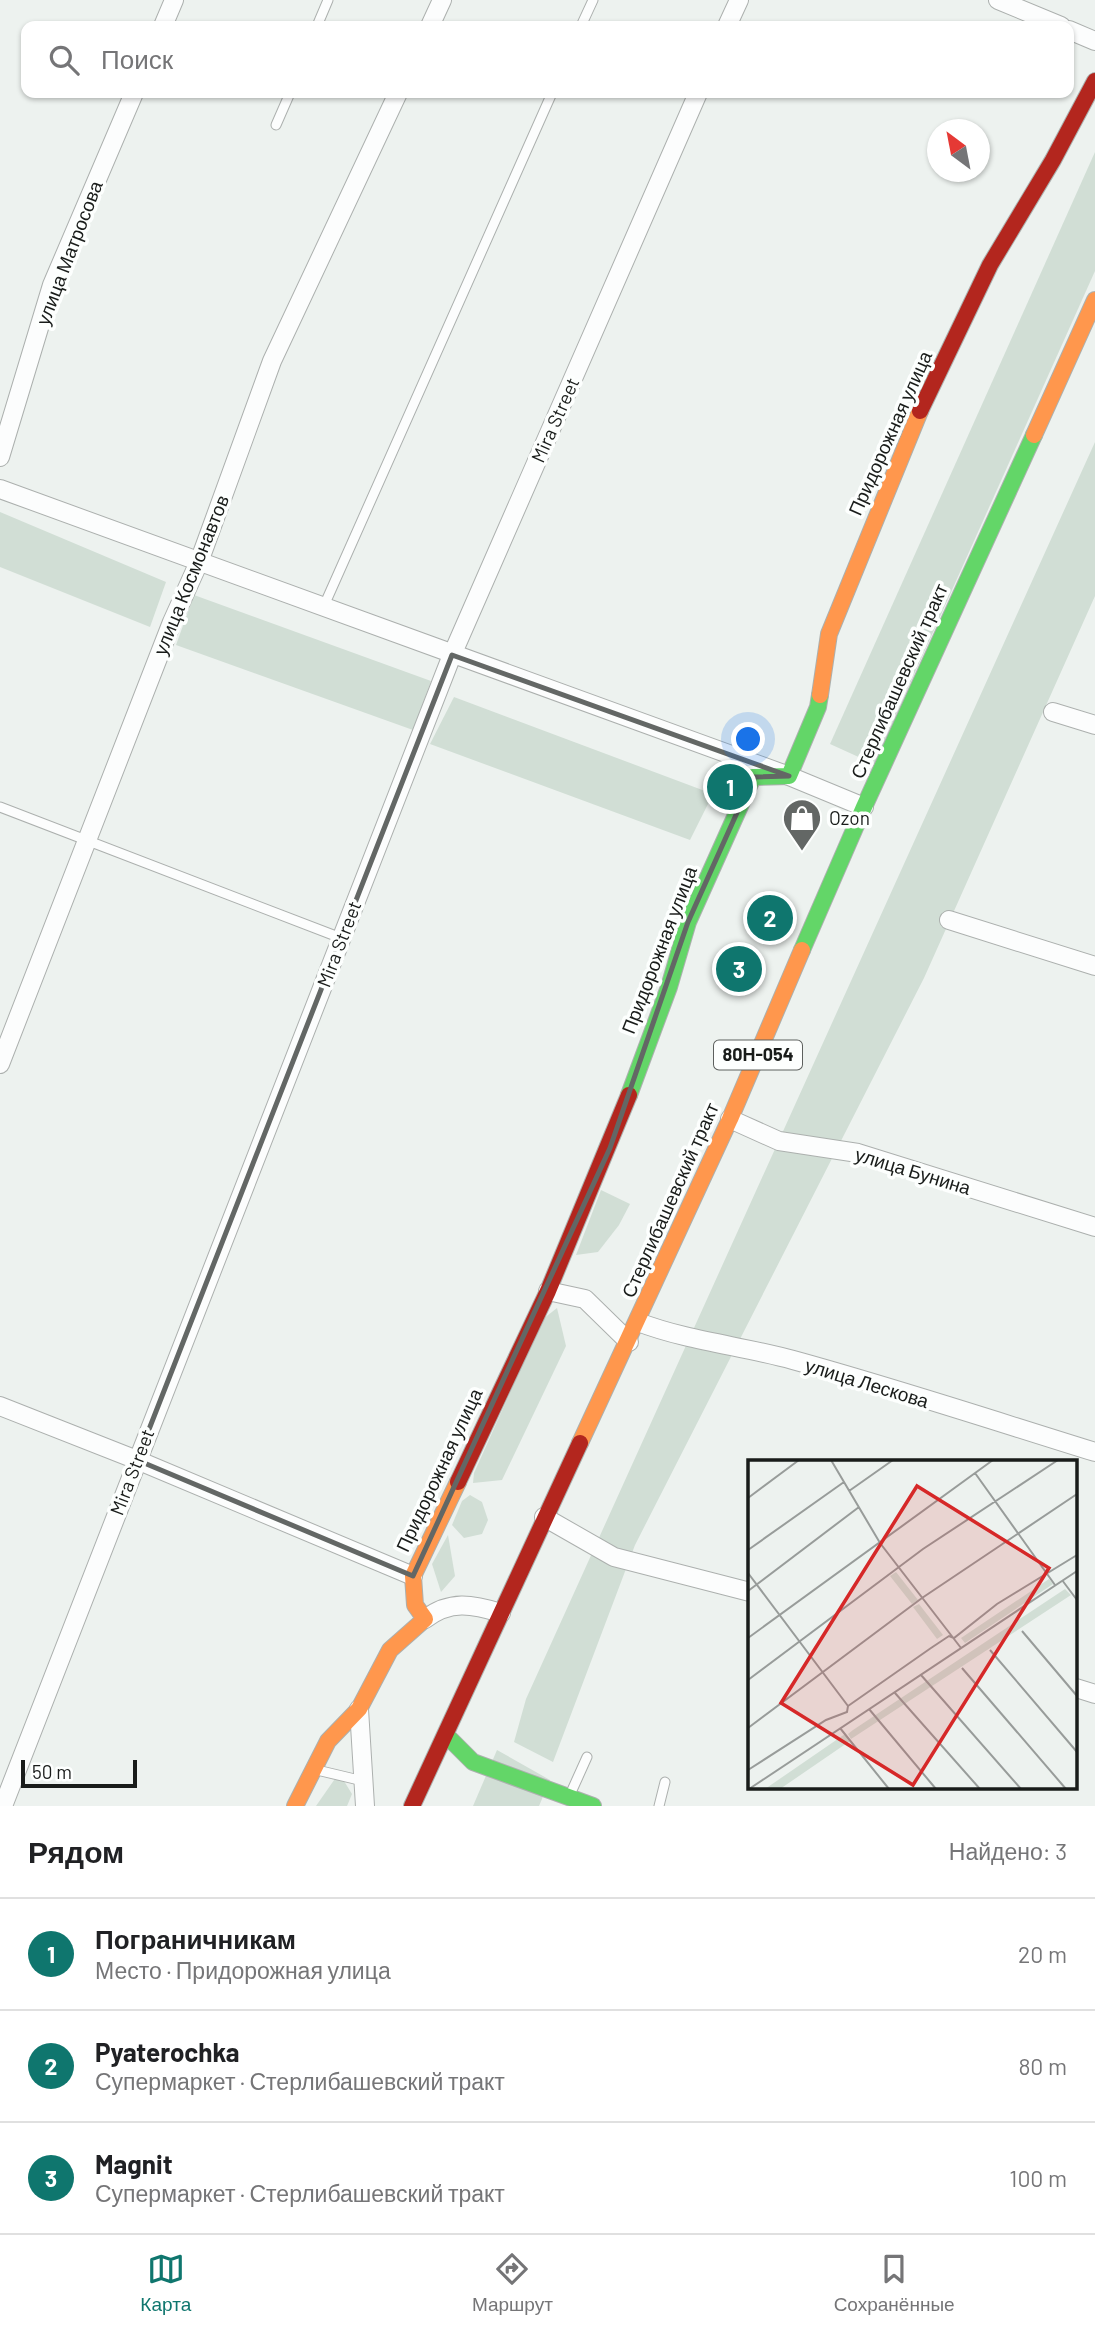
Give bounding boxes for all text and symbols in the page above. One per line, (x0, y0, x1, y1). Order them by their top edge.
search box (21, 21, 1074, 98)
icon: search (45, 41, 83, 79)
text: Поиск (101, 43, 173, 74)
north arrow (927, 119, 990, 182)
street label: улица Матросова (30, 177, 107, 328)
street label: Придорожная улица (843, 347, 936, 519)
street label: Mira Street (526, 374, 583, 466)
street label: улица Космонавтов (148, 491, 233, 658)
street label: Стерлибашевский тракт (845, 579, 952, 782)
your location (731, 722, 765, 756)
pin: 1 (707, 761, 753, 813)
shop icon: Ozon (781, 797, 823, 852)
place label: Ozon (829, 806, 870, 829)
street label: Придорожная улица (616, 862, 701, 1037)
pin: 2 (747, 892, 793, 944)
street label: Mira Street (312, 897, 366, 990)
pin: 3 (716, 943, 762, 995)
road number: 80Н-054 (714, 1040, 802, 1070)
street label: Стерлибашевский тракт (616, 1098, 723, 1301)
street label: улица Бунина (853, 1142, 974, 1199)
street label: улица Лескова (803, 1353, 932, 1412)
street label: Придорожная улица (391, 1384, 487, 1555)
street label: Mira Street (105, 1425, 159, 1518)
inset map (748, 1460, 1078, 1788)
scale bar (21, 1757, 136, 1789)
text: 50 m (32, 1760, 72, 1783)
text: Рядом (28, 1833, 124, 1869)
text: Найдено: 3 (949, 1837, 1067, 1865)
text: Пограничникам (95, 1923, 296, 1954)
text: 1 (47, 1940, 55, 1968)
text: 20 m (1018, 1940, 1067, 1968)
text: Место · Придорожная улица (95, 1956, 391, 1984)
text: Pyaterochka (95, 2036, 240, 2067)
text: 2 (45, 2052, 57, 2080)
text: 80 m (1018, 2052, 1067, 2080)
text: Супермаркет · Стерлибашевский тракт (95, 2067, 505, 2095)
text: Magnit (95, 2148, 173, 2179)
text: 3 (45, 2164, 57, 2192)
text: 100 m (1009, 2164, 1067, 2192)
text: Супермаркет · Стерлибашевский тракт (95, 2179, 505, 2207)
tab: Карта (140, 2250, 191, 2316)
tab: Маршрут (472, 2250, 553, 2316)
tab: Сохранённые (834, 2250, 955, 2316)

